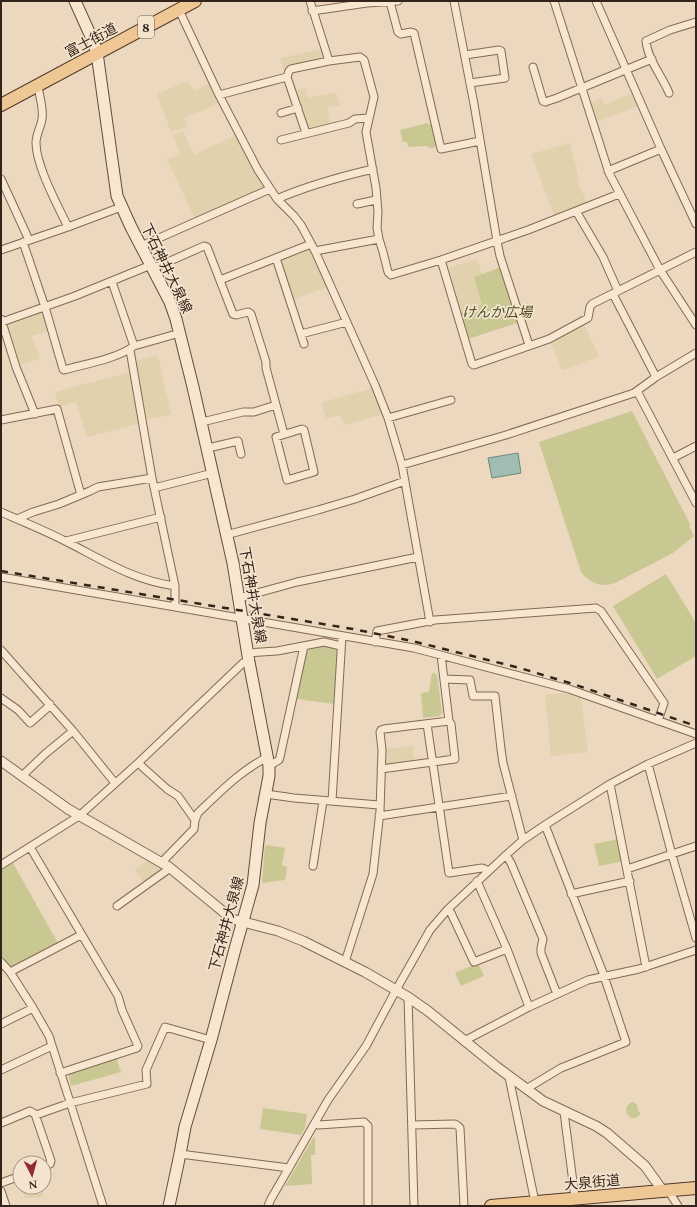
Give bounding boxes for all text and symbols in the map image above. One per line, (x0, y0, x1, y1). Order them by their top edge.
road number: 8 (138, 16, 154, 38)
street label: 富士街道 (62, 18, 121, 63)
street label: 下石神井大泉線 (136, 220, 197, 317)
park label: けんか広場 (462, 302, 534, 323)
street label: 下石神井大泉線 (234, 545, 271, 645)
street label: 下石神井大泉線 (204, 874, 249, 974)
north arrow (12, 1155, 52, 1195)
street label: 大泉街道 (563, 1170, 621, 1195)
text: N (28, 1176, 38, 1193)

